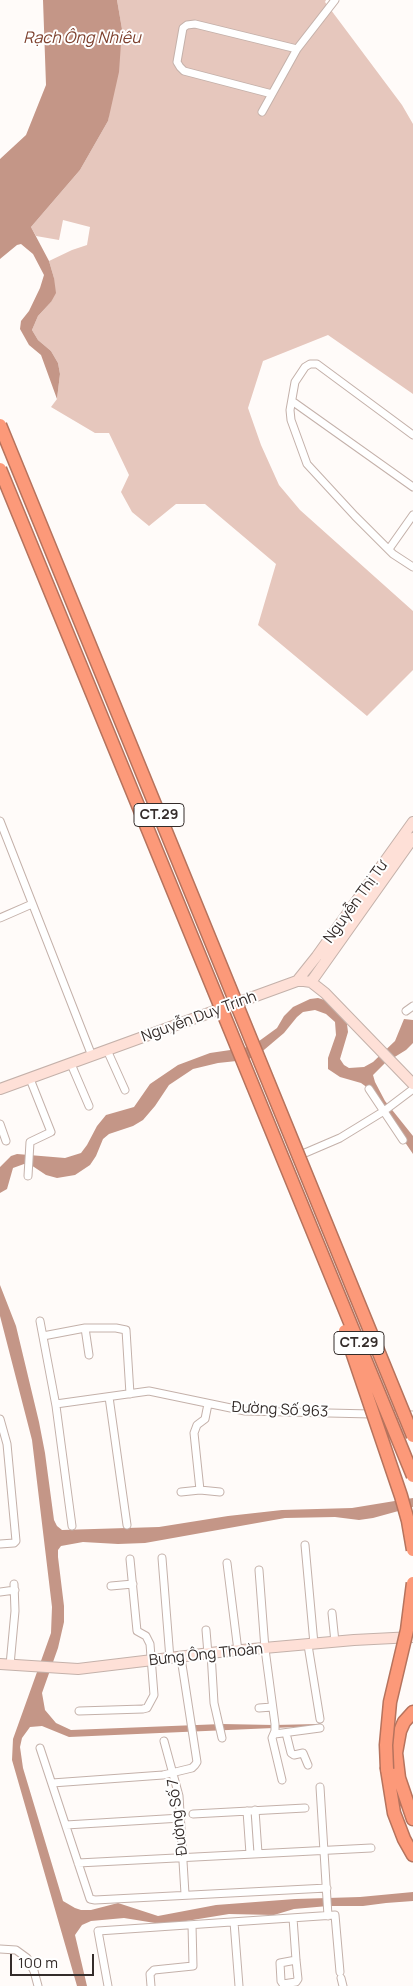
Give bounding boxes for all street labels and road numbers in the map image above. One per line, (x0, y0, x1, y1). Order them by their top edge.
road number: CT.29 (134, 804, 184, 826)
street label: Nguyễn Thị Tư (320, 857, 392, 947)
street label: Nguyễn Duy Trinh (139, 988, 259, 1046)
road number: CT.29 (334, 1332, 384, 1355)
street label: Đường Số 963 (231, 1398, 329, 1422)
street label: Bưng Ông Thoàn (148, 1640, 264, 1670)
street label: Đường Số 7 (164, 1777, 192, 1857)

